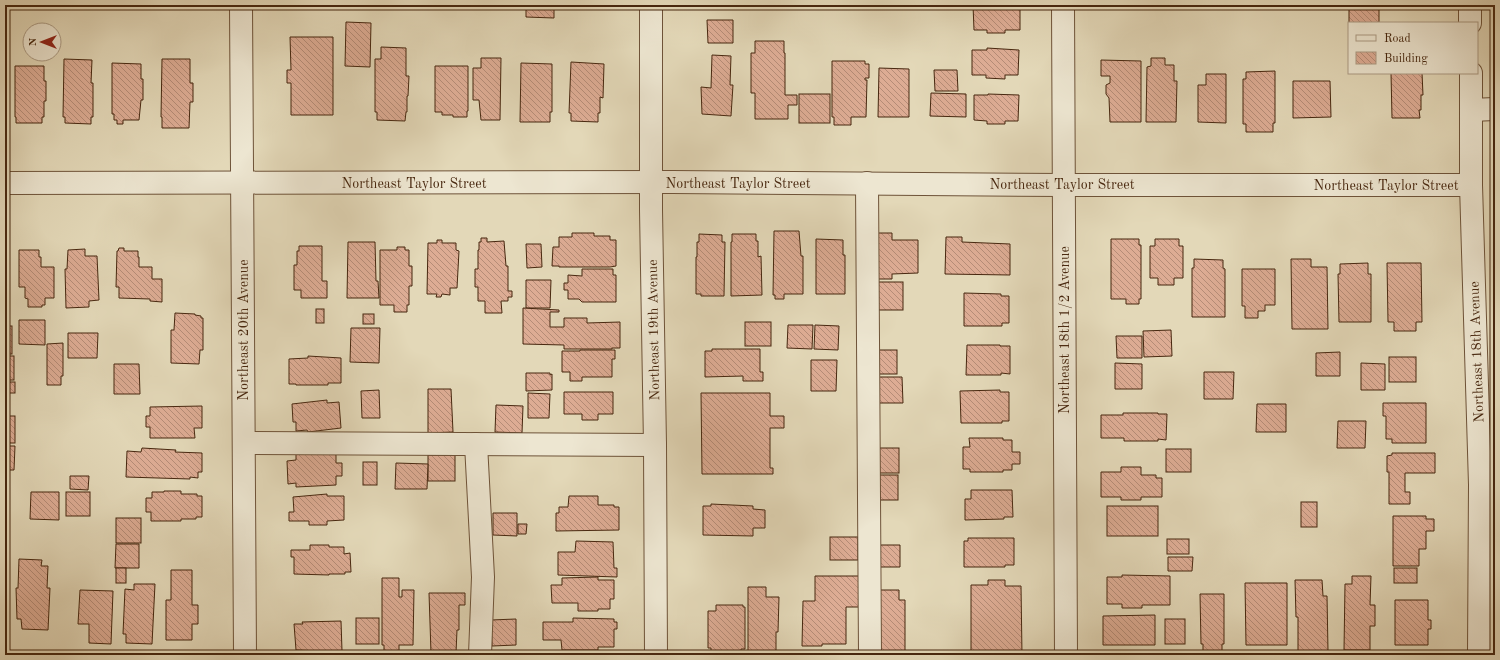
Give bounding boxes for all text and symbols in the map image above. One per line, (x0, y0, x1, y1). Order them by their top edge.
north arrow (22, 22, 62, 62)
legend (1348, 22, 1478, 74)
text: Road (1384, 33, 1411, 45)
text: N (28, 37, 39, 46)
text: Building (1384, 53, 1428, 65)
street label: Northeast Taylor Street (341, 177, 487, 191)
street label: Northeast Taylor Street (665, 177, 811, 191)
street label: Northeast Taylor Street (989, 178, 1135, 192)
street label: Northeast Taylor Street (1313, 179, 1459, 193)
street label: Northeast 18th 1/2 Avenue (1058, 246, 1072, 414)
street label: Northeast 20th Avenue (237, 259, 251, 401)
street label: Northeast 19th Avenue (646, 259, 662, 401)
street label: Northeast 18th Avenue (1468, 281, 1486, 423)

